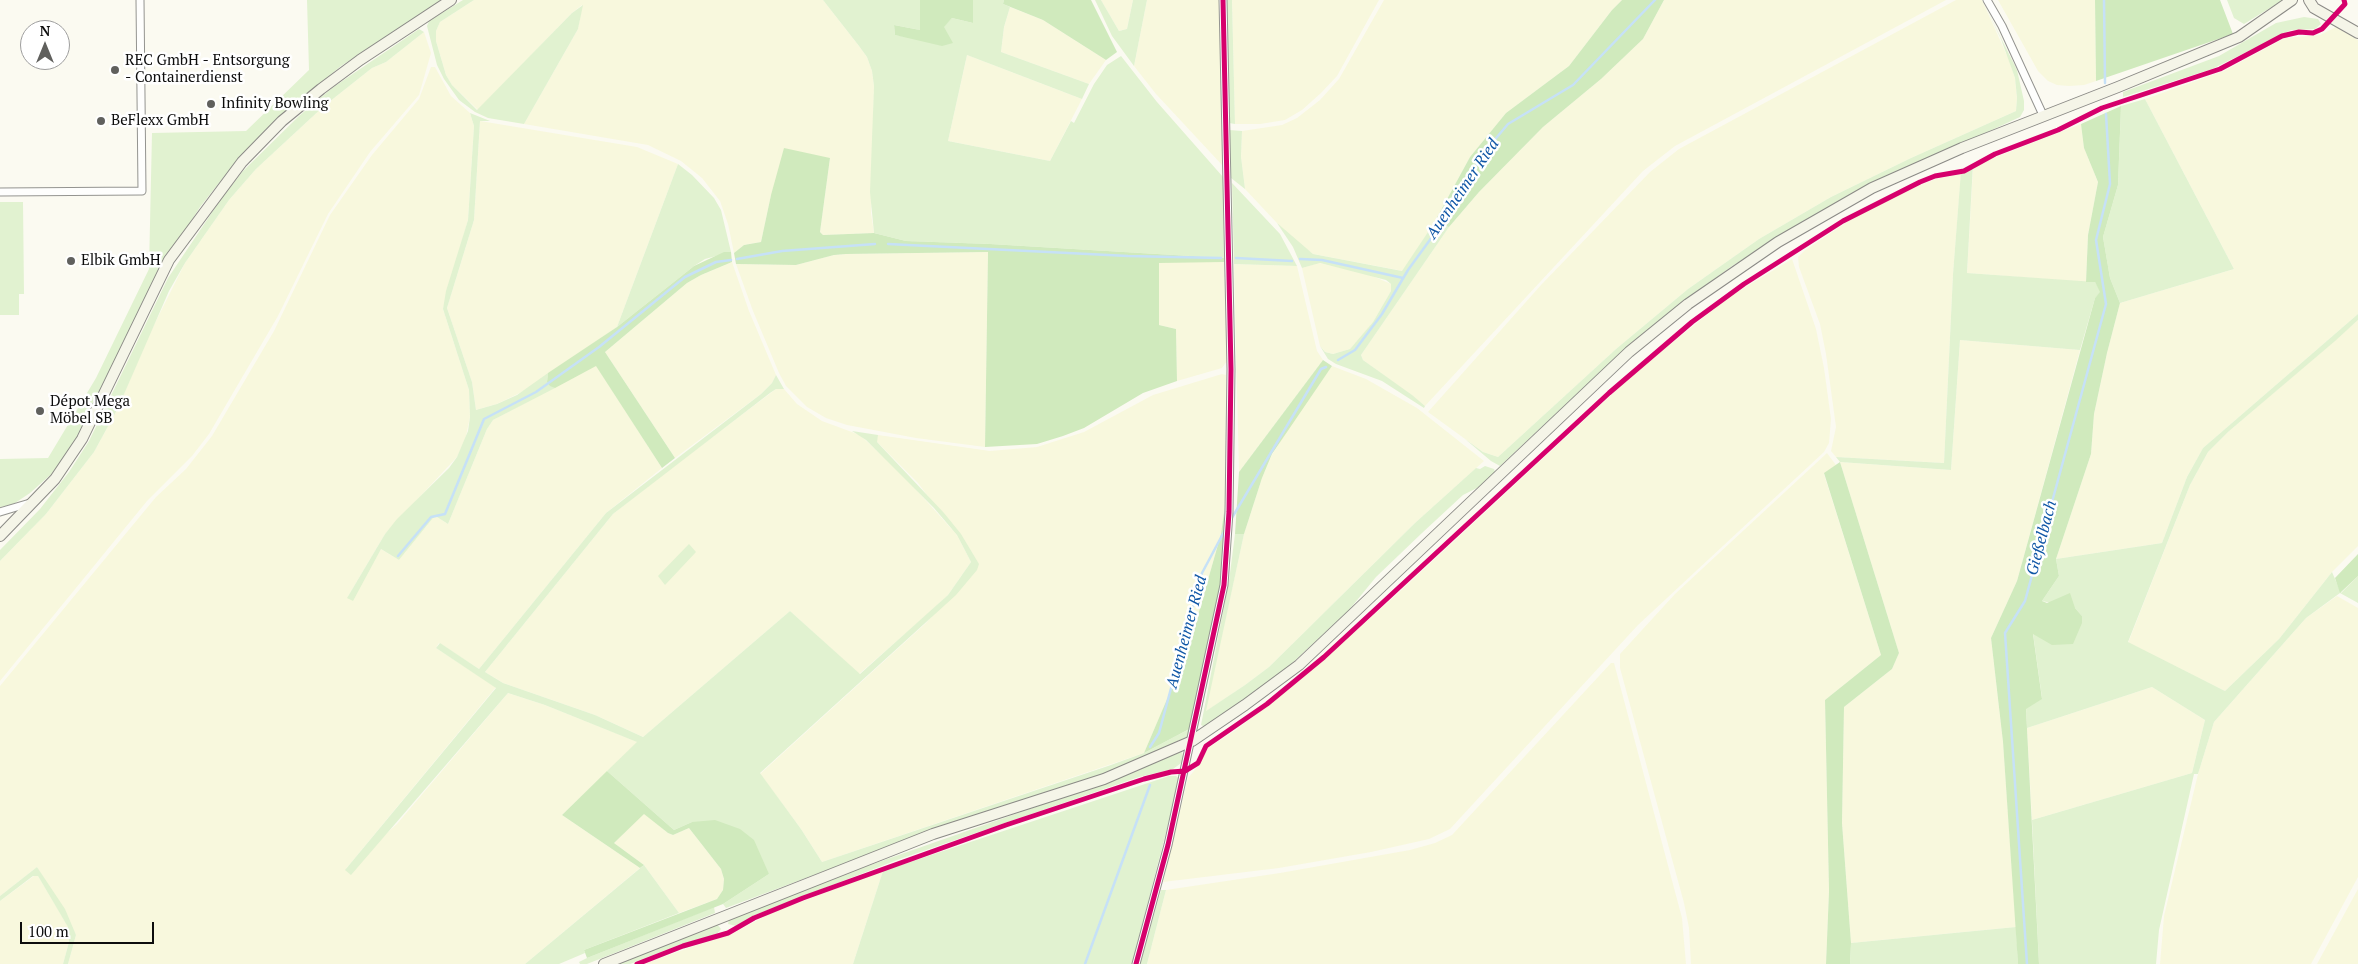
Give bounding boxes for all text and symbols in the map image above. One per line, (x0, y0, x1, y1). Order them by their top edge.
north arrow (20, 20, 70, 70)
text: N (40, 21, 50, 40)
place label: REC GmbH - Entsorgung - Containerdienst (125, 52, 290, 87)
marker: REC GmbH - Entsorgung - Containerdienst (109, 64, 121, 76)
place label: Infinity Bowling (221, 95, 328, 113)
marker: Infinity Bowling (205, 98, 217, 110)
place label: BeFlexx GmbH (111, 112, 209, 130)
marker: BeFlexx GmbH (95, 115, 107, 127)
water label: Auenheimer Ried (1423, 136, 1503, 242)
place label: Elbik GmbH (81, 252, 161, 270)
marker: Elbik GmbH (65, 255, 77, 267)
place label: Dépot Mega Möbel SB (50, 393, 130, 428)
marker: Dépot Mega Möbel SB (34, 405, 46, 417)
water label: Gießelbach (2023, 499, 2061, 577)
water label: Auenheimer Ried (1163, 573, 1211, 691)
scale bar (22, 912, 156, 944)
text: 100 m (28, 921, 69, 941)

